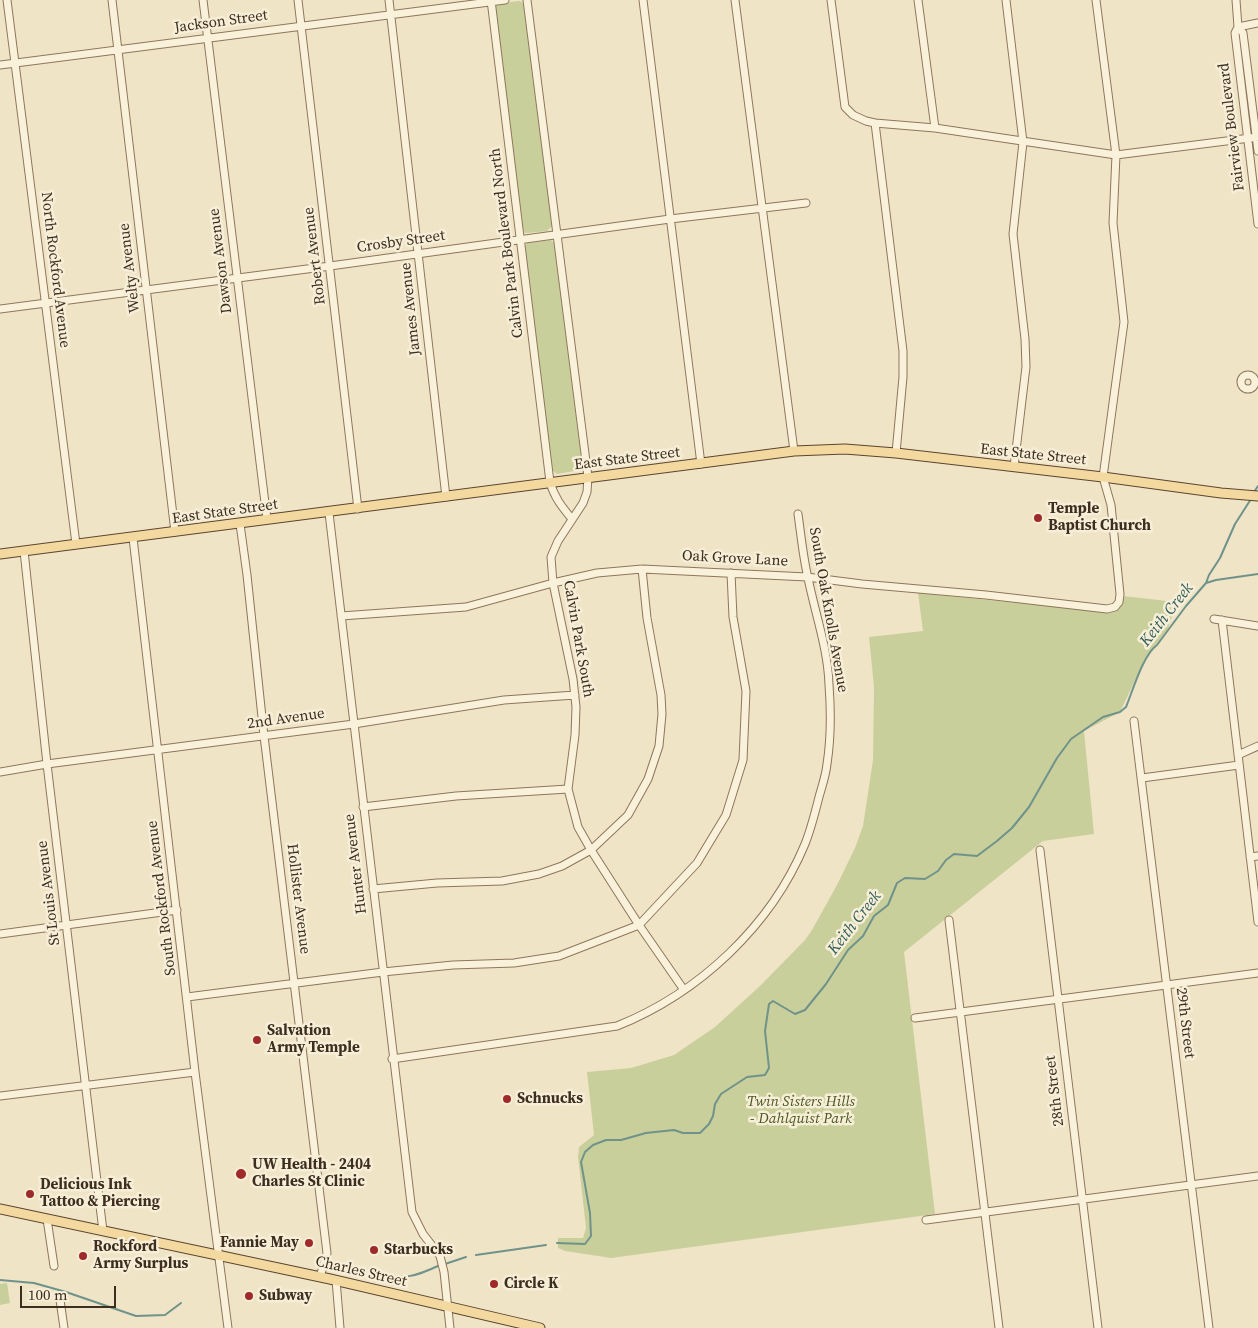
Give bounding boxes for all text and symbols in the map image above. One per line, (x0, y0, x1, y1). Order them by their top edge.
street label: Jackson Street (173, 7, 269, 37)
street label: Fairview Boulevard (1215, 62, 1249, 192)
street label: Calvin Park Boulevard North (486, 147, 528, 339)
street label: North Rockford Avenue (36, 191, 74, 349)
street label: Robert Avenue (300, 206, 330, 306)
street label: Dawson Avenue (206, 207, 236, 315)
street label: Welty Avenue (116, 222, 144, 314)
street label: Crosby Street (356, 227, 446, 257)
street label: James Avenue (397, 262, 425, 356)
street label: East State Street (979, 440, 1087, 470)
street label: East State Street (573, 444, 681, 474)
street label: East State Street (171, 496, 279, 528)
place label: Temple Baptist Church (1048, 500, 1151, 535)
marker: Temple Baptist Church (1032, 512, 1044, 524)
street label: South Oak Knolls Avenue (805, 526, 851, 694)
street label: Oak Grove Lane (681, 547, 789, 571)
street label: Calvin Park South (559, 579, 597, 699)
water label: Keith Creek (1136, 579, 1198, 651)
street label: 2nd Avenue (246, 705, 326, 733)
street label: Hunter Avenue (341, 813, 371, 915)
street label: South Rockford Avenue (144, 820, 180, 976)
street label: St Louis Avenue (34, 840, 64, 946)
street label: Hollister Avenue (282, 843, 314, 955)
water label: Keith Creek (824, 887, 886, 959)
street label: 29th Street (1172, 987, 1198, 1059)
place label: Salvation Army Temple (267, 1022, 360, 1057)
marker: Salvation Army Temple (251, 1034, 263, 1046)
street label: 28th Street (1042, 1055, 1068, 1127)
place label: Schnucks (517, 1090, 583, 1108)
marker: Schnucks (501, 1093, 513, 1105)
park label: Twin Sisters Hills - Dahlquist Park (747, 1093, 855, 1128)
place label: UW Health - 2404 Charles St Clinic (252, 1156, 371, 1191)
marker: UW Health - 2404 Charles St Clinic (234, 1167, 248, 1181)
place label: Delicious Ink Tattoo & Piercing (40, 1176, 160, 1211)
marker: Delicious Ink Tattoo & Piercing (24, 1188, 36, 1200)
place label: Fannie May (220, 1234, 299, 1252)
marker: Fannie May (303, 1237, 315, 1249)
place label: Rockford Army Surplus (93, 1238, 188, 1273)
place label: Starbucks (384, 1241, 453, 1259)
marker: Starbucks (368, 1244, 380, 1256)
marker: Rockford Army Surplus (77, 1250, 89, 1262)
street label: Charles Street (314, 1253, 408, 1291)
place label: Circle K (504, 1275, 558, 1293)
scale bar (22, 1276, 119, 1308)
marker: Circle K (488, 1278, 500, 1290)
text: 100 m (28, 1284, 68, 1305)
place label: Subway (259, 1287, 312, 1305)
marker: Subway (243, 1290, 255, 1302)

